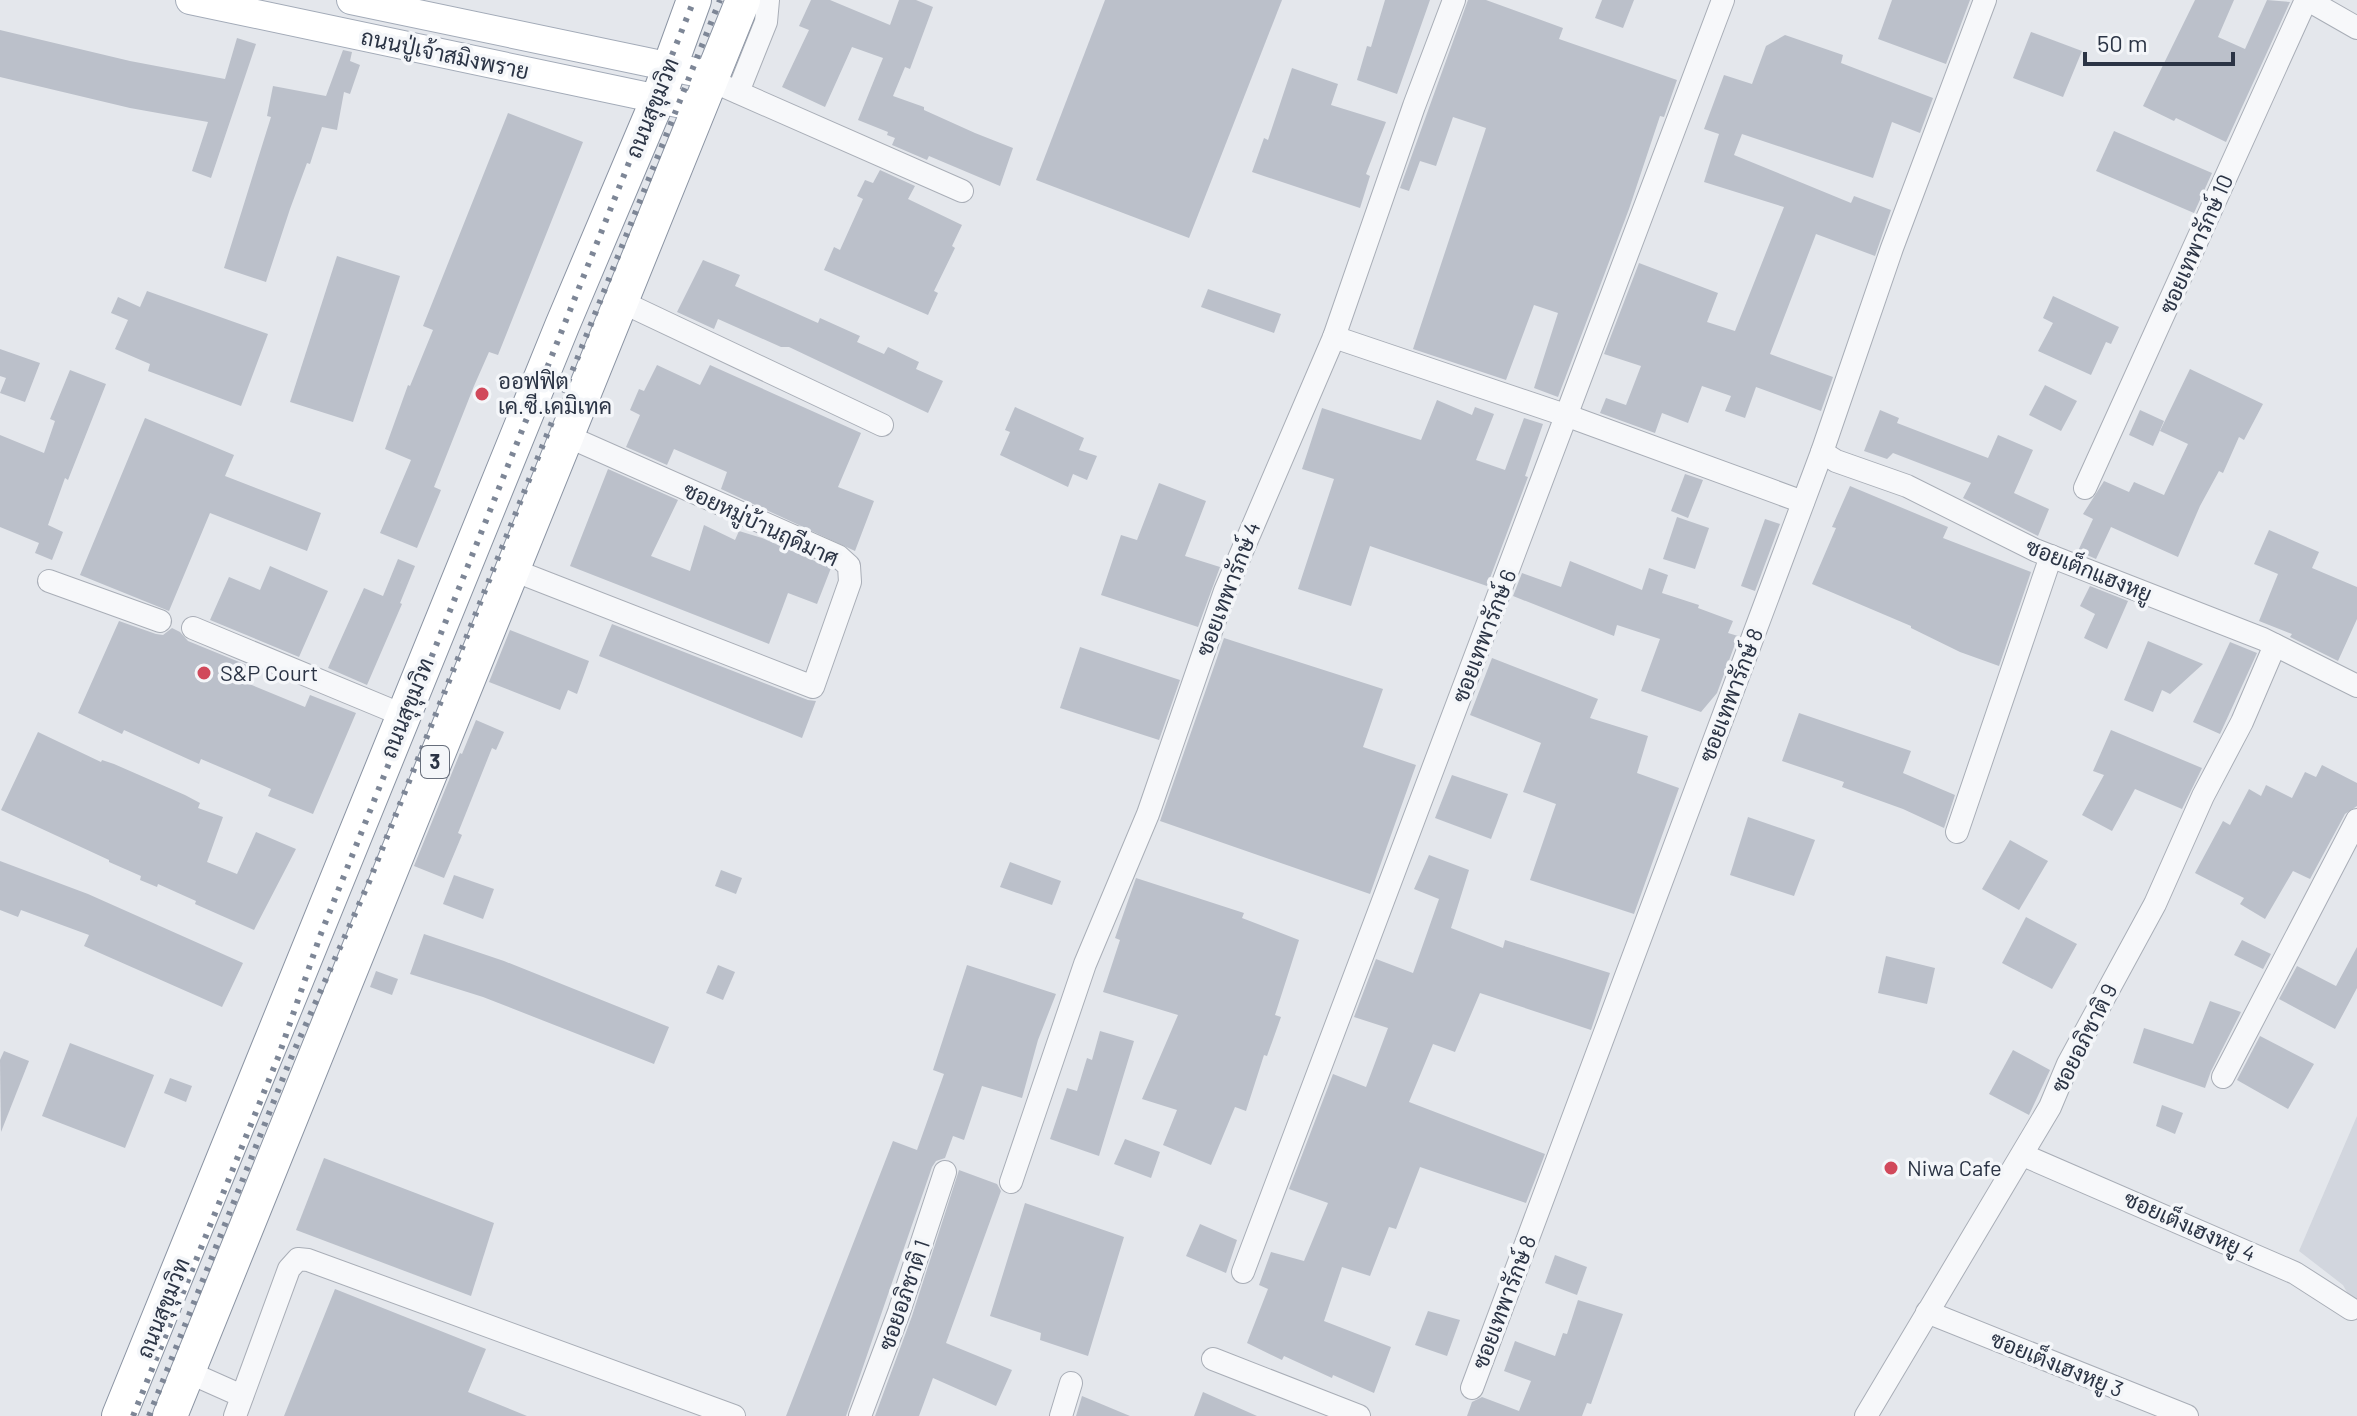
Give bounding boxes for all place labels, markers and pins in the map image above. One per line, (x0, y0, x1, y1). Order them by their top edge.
place label: ออฟฟิต เค.ซี.เคมิเทค (498, 367, 612, 418)
marker: ออฟฟิต เค.ซี.เคมิเทค (473, 385, 491, 403)
place label: S&P Court (220, 659, 318, 685)
marker: S&P Court (195, 664, 213, 682)
place label: Niwa Cafe (1907, 1154, 2002, 1180)
marker: Niwa Cafe (1882, 1159, 1900, 1177)

